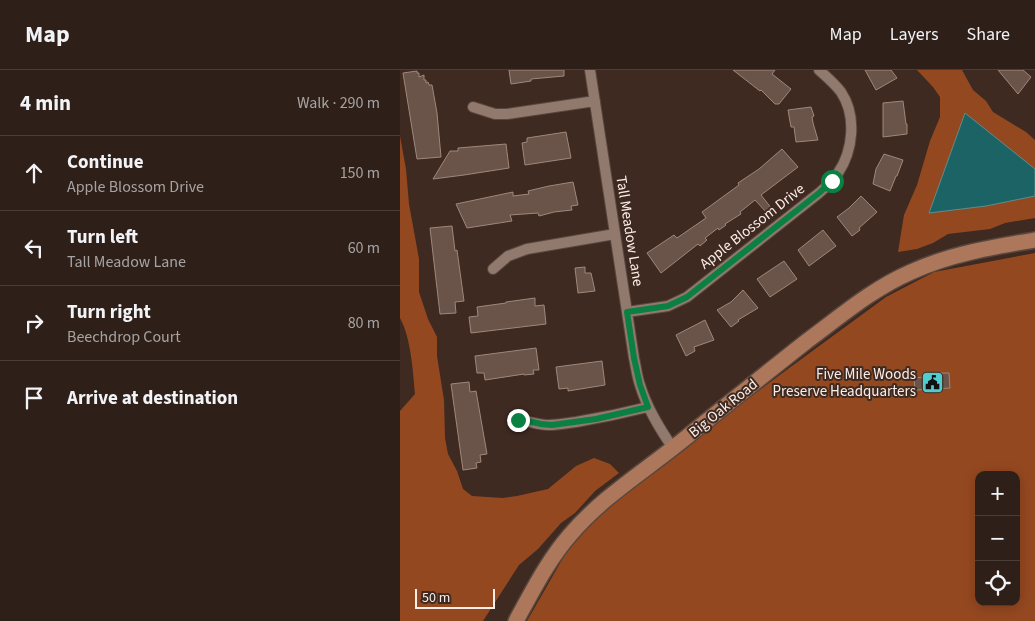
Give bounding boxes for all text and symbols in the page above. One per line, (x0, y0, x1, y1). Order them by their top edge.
text: Map (25, 17, 70, 52)
text: Map (830, 22, 862, 47)
text: Layers (890, 22, 939, 47)
text: Share (967, 22, 1010, 47)
text: 4 min (20, 88, 71, 118)
text: Walk · 290 m (297, 92, 380, 114)
text: Continue (67, 149, 144, 176)
icon: ahead (20, 159, 48, 187)
text: 150 m (340, 162, 380, 184)
route start (821, 170, 844, 193)
street label: Tall Meadow Lane (610, 174, 649, 288)
text: Apple Blossom Drive (67, 176, 204, 198)
street label: Apple Blossom Drive (695, 179, 809, 274)
text: Turn left (67, 224, 138, 251)
icon: left (20, 234, 48, 262)
text: 60 m (348, 237, 380, 259)
text: Tall Meadow Lane (67, 251, 186, 273)
text: Turn right (67, 299, 151, 326)
icon: right (20, 309, 48, 337)
text: 80 m (348, 312, 380, 334)
text: Beechdrop Court (67, 326, 181, 348)
place label: Five Mile Woods Preserve Headquarters (772, 364, 916, 402)
public building icon: Five Mile Woods Preserve Headquarters (920, 371, 944, 395)
street label: Big Oak Road (684, 374, 762, 443)
icon: arrive (20, 384, 48, 412)
text: Arrive at destination (67, 385, 238, 412)
route end (507, 409, 530, 432)
map controls (975, 471, 1020, 606)
button: + (975, 471, 1020, 516)
button: − (975, 516, 1020, 561)
button: locate (975, 561, 1020, 606)
scale bar (415, 586, 495, 609)
text: 50 m (422, 588, 450, 608)

